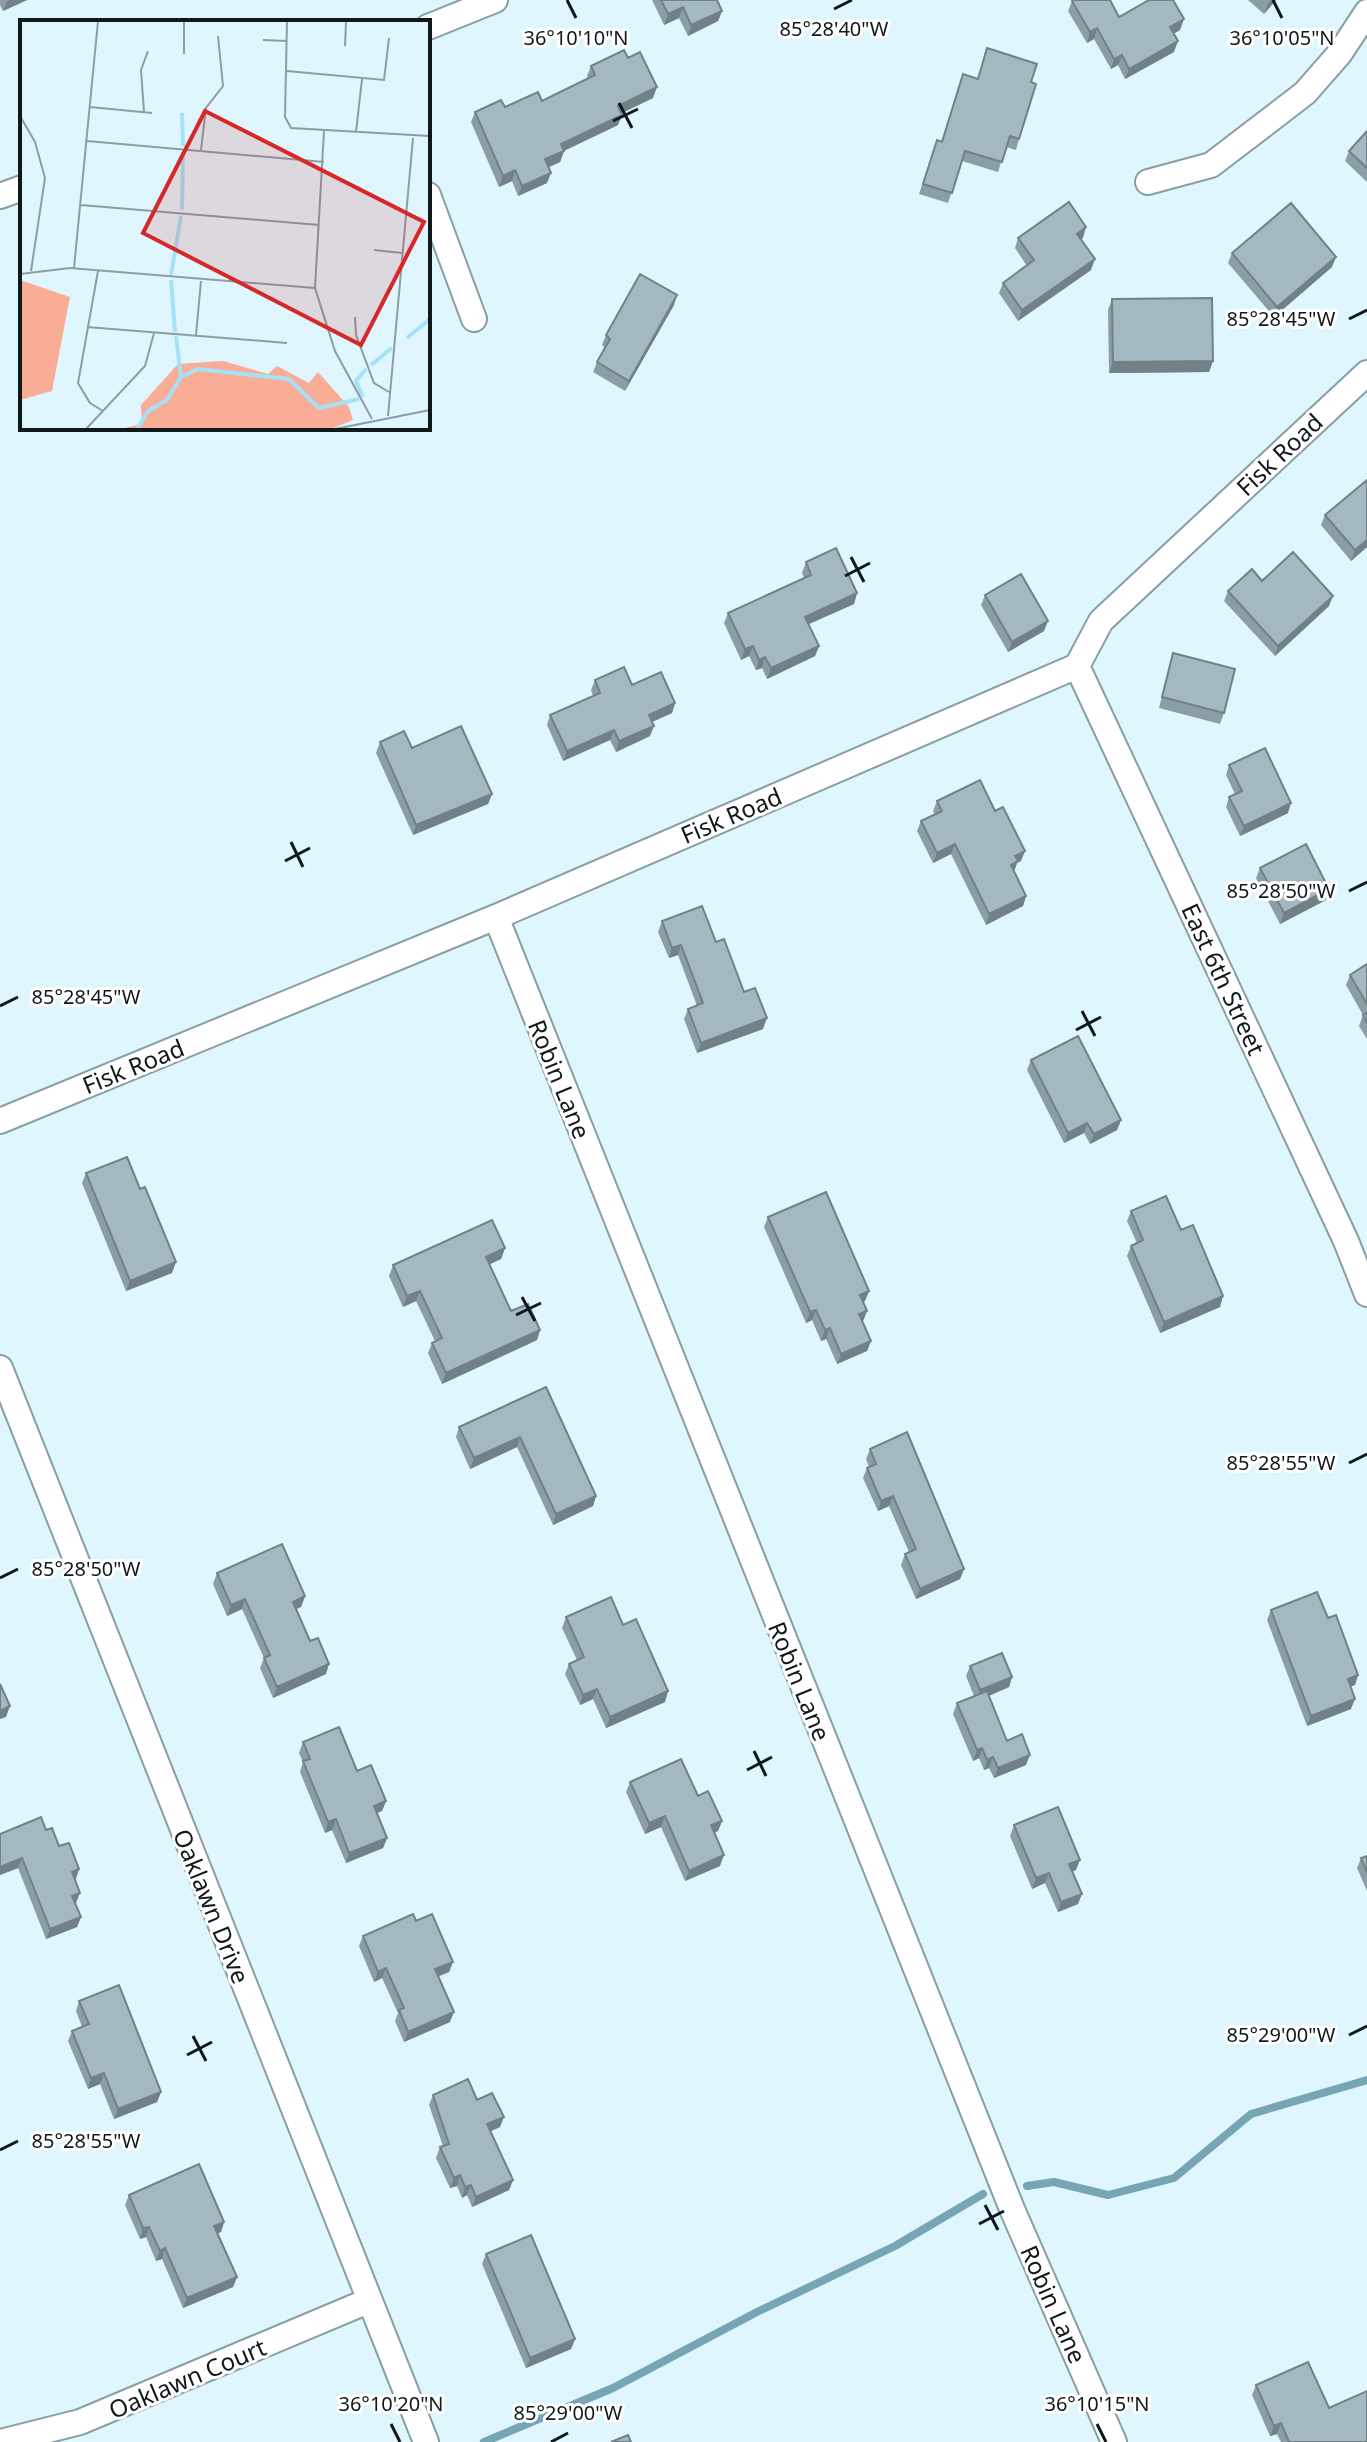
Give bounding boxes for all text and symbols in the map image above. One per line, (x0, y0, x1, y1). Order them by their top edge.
text: 85°28'40"W (780, 15, 889, 42)
inset map (20, 20, 430, 430)
text: 36°10'10"N (523, 24, 629, 51)
text: 36°10'05"N (1229, 24, 1335, 51)
text: 85°28'45"W (1227, 305, 1336, 332)
street label: Fisk Road (1229, 405, 1329, 503)
street label: Fisk Road (675, 779, 787, 851)
text: 85°28'50"W (1227, 877, 1336, 904)
street label: East 6th Street (1174, 898, 1274, 1060)
text: 85°28'45"W (32, 983, 141, 1010)
street label: Robin Lane (521, 1014, 599, 1144)
street label: Fisk Road (77, 1031, 189, 1101)
text: 85°28'55"W (1227, 1449, 1336, 1476)
text: 85°28'50"W (32, 1555, 141, 1582)
street label: Robin Lane (761, 1616, 839, 1746)
street label: Oaklawn Drive (166, 1824, 258, 1988)
text: 85°29'00"W (1227, 2021, 1336, 2048)
text: 85°28'55"W (32, 2127, 141, 2154)
street label: Robin Lane (1013, 2240, 1095, 2368)
street label: Oaklawn Court (103, 2330, 271, 2426)
text: 36°10'20"N (338, 2390, 444, 2417)
text: 36°10'15"N (1044, 2390, 1150, 2417)
text: 85°29'00"W (514, 2399, 623, 2426)

